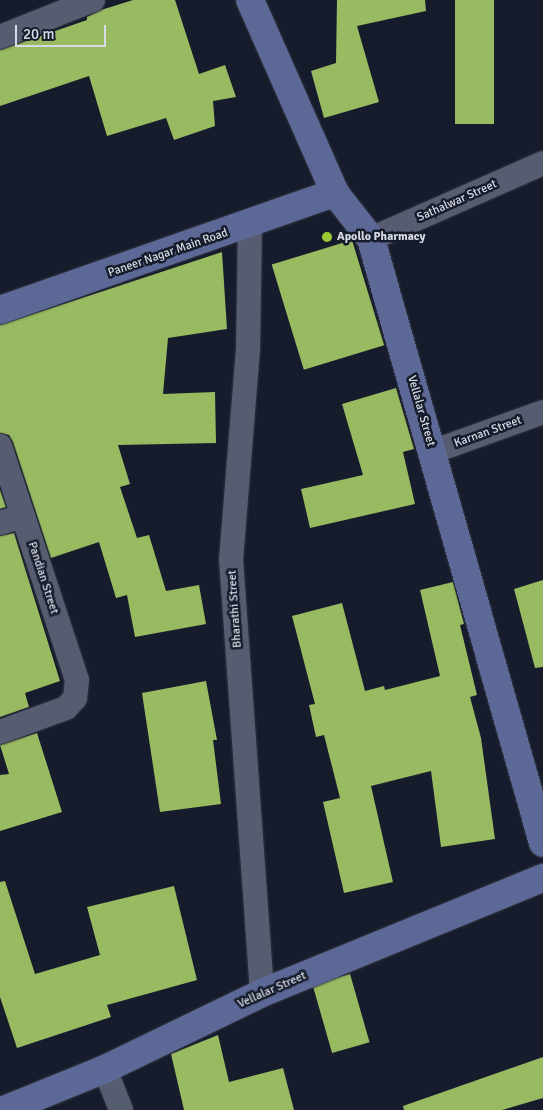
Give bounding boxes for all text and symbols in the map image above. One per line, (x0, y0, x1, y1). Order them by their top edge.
scale bar (18, 15, 109, 47)
text: 20 m (23, 25, 54, 43)
street label: Sathalwar Street (415, 177, 499, 225)
street label: Paneer Nagar Main Road (106, 226, 230, 280)
place label: Apollo Pharmacy (337, 230, 426, 244)
marker: Apollo Pharmacy (321, 231, 333, 243)
street label: Vellalar Street (404, 374, 438, 448)
street label: Karnan Street (452, 413, 524, 451)
street label: Pandian Street (25, 540, 61, 616)
street label: Bharathi Street (225, 570, 245, 648)
street label: Vellalar Street (236, 969, 308, 1011)

